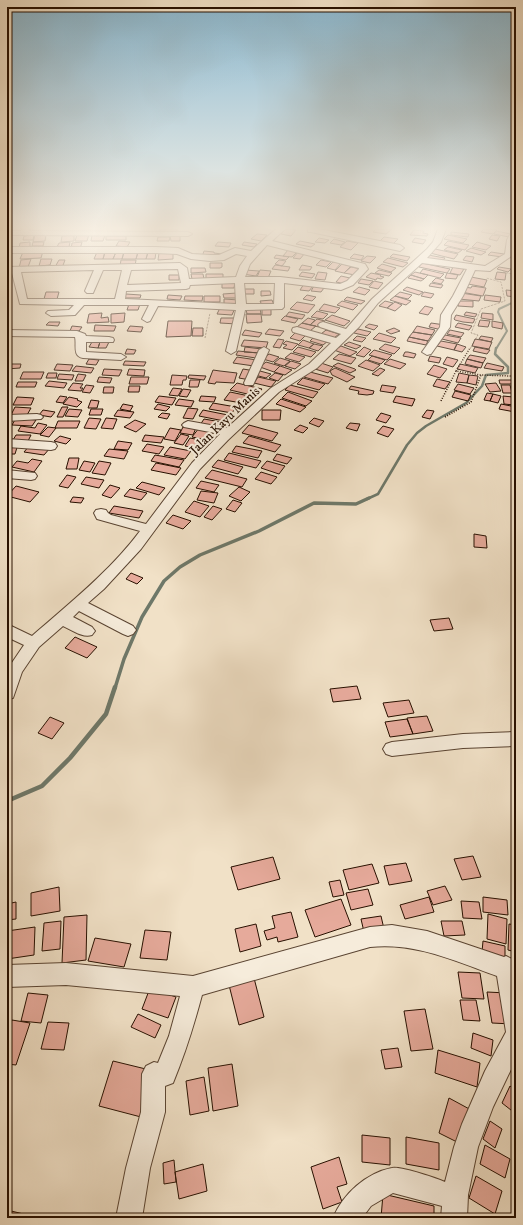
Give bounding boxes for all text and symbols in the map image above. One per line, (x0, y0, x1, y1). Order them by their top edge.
street label: Jalan Kayu Manis (186, 383, 263, 459)

